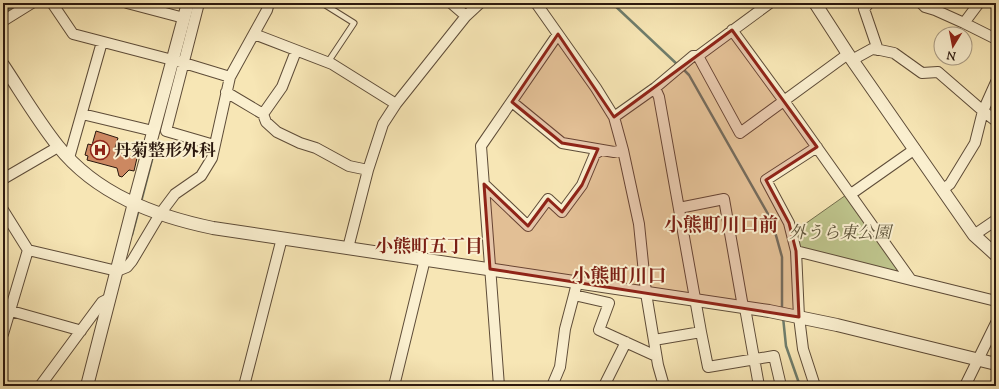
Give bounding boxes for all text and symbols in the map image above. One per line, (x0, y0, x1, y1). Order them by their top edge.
north arrow (933, 26, 973, 66)
text: N (946, 46, 958, 64)
hospital icon: 丹菊整形外科 (89, 139, 111, 161)
place label: 丹菊整形外科 (114, 140, 216, 164)
district label: 小熊町川口前 (664, 213, 778, 240)
park label: 外うら東公園 (789, 222, 894, 246)
district label: 小熊町五丁目 (375, 235, 483, 261)
district label: 小熊町川口 (571, 264, 667, 291)

